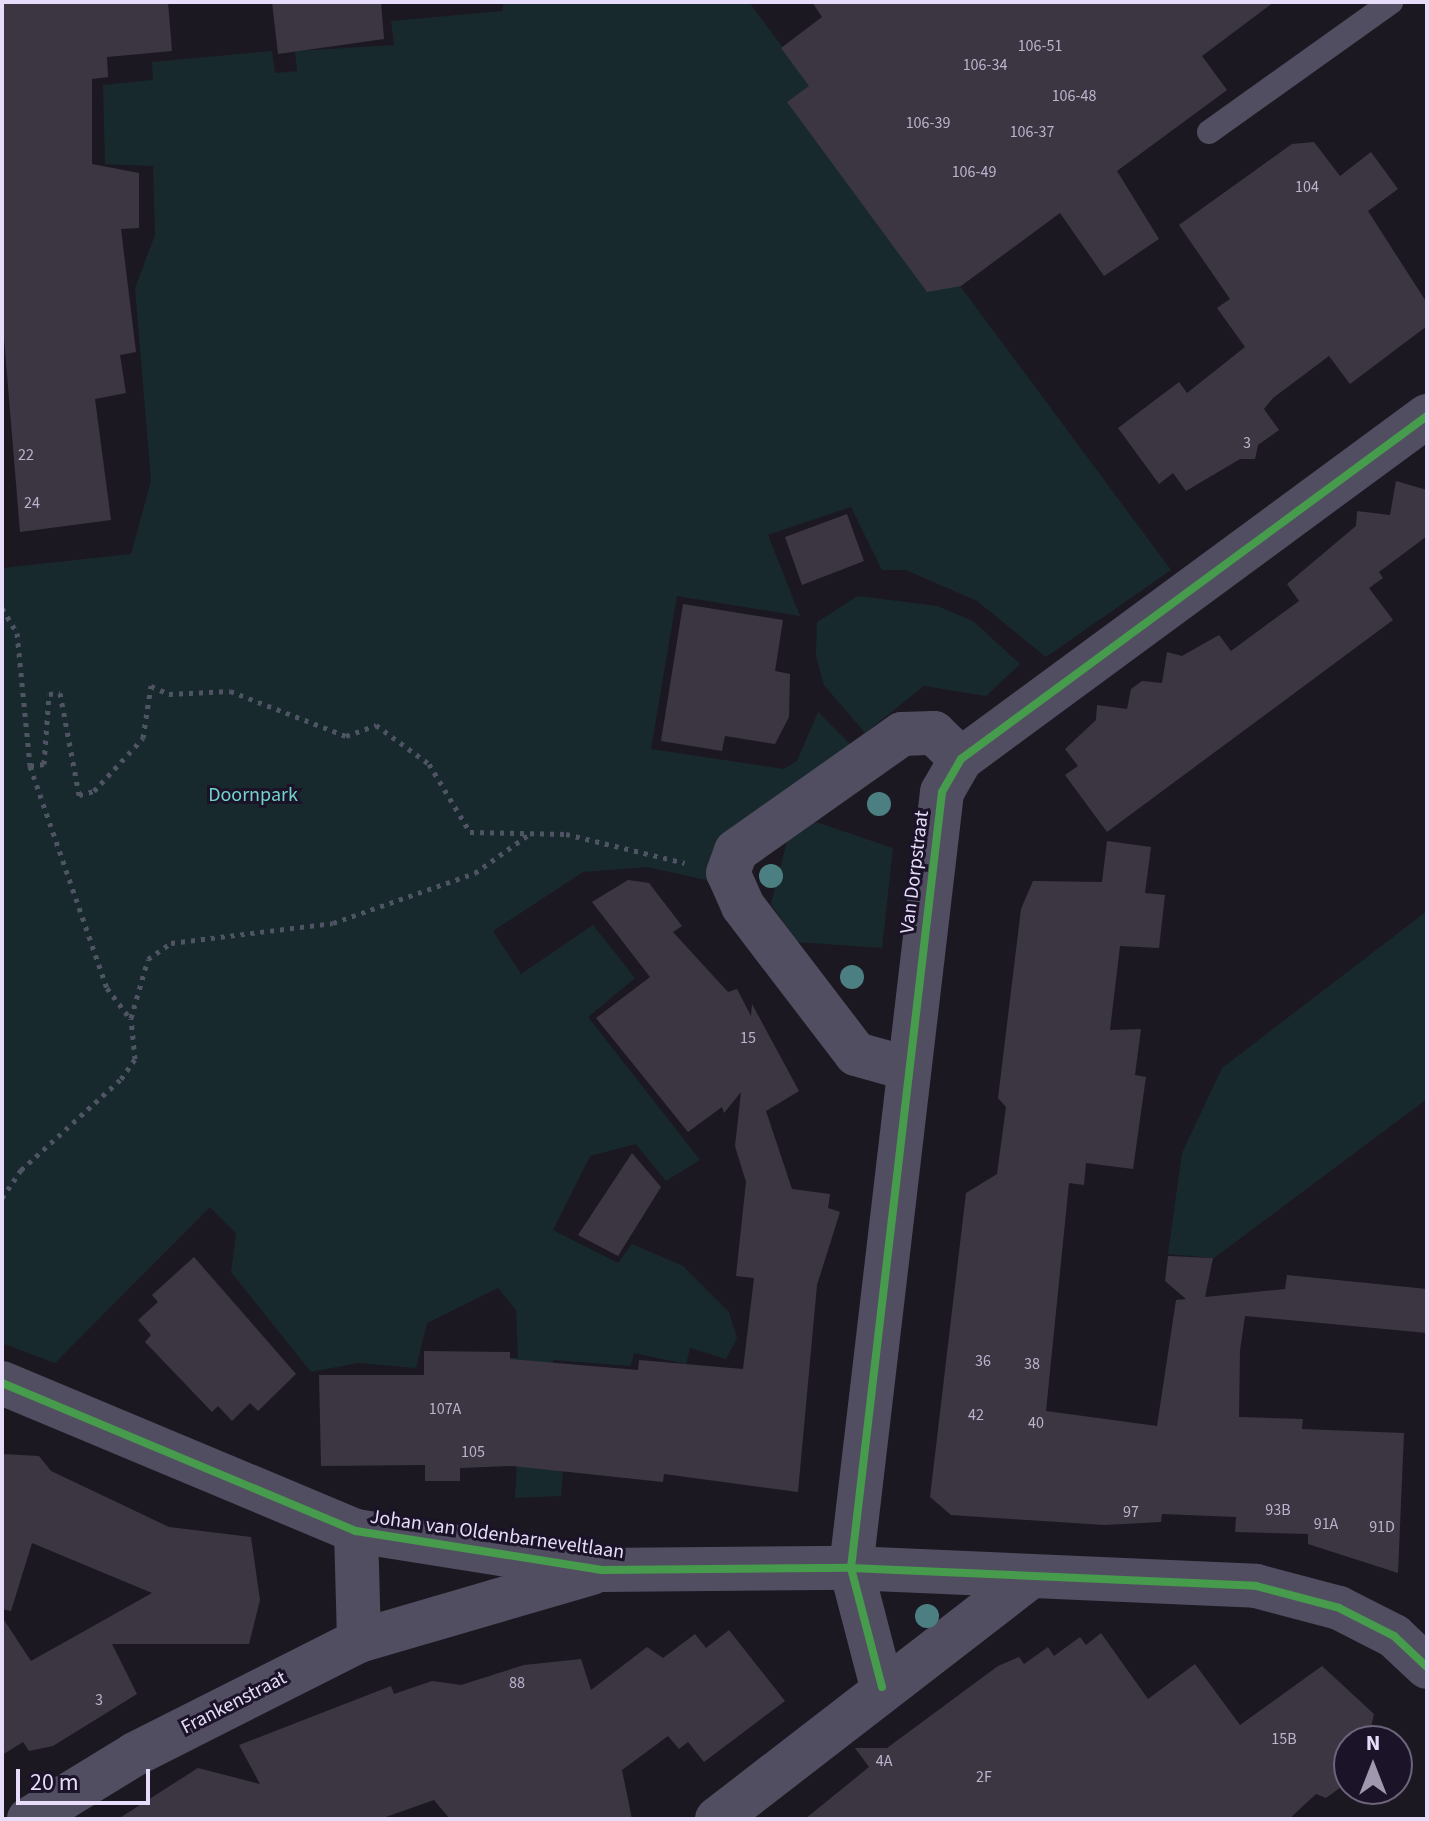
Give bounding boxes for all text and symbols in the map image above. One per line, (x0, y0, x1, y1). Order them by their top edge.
house number: 106-51 (1018, 36, 1062, 56)
house number: 106-34 (963, 55, 1007, 75)
house number: 106-48 (1052, 86, 1096, 106)
house number: 106-39 (906, 113, 950, 133)
house number: 106-37 (1010, 122, 1054, 142)
house number: 106-49 (952, 162, 996, 182)
house number: 104 (1295, 177, 1319, 197)
house number: 3 (1243, 433, 1251, 453)
house number: 22 (18, 445, 34, 465)
house number: 24 (24, 493, 40, 513)
park label: Doornpark (208, 783, 298, 807)
street label: Van Dorpstraat (896, 809, 934, 935)
house number: 15 (740, 1028, 756, 1048)
house number: 36 (975, 1351, 991, 1371)
house number: 38 (1024, 1354, 1040, 1374)
house number: 107A (429, 1399, 461, 1419)
house number: 42 (968, 1405, 984, 1425)
house number: 40 (1028, 1413, 1044, 1433)
house number: 105 (461, 1442, 485, 1462)
house number: 93B (1265, 1500, 1291, 1520)
house number: 97 (1123, 1502, 1139, 1522)
street label: Johan van Oldenbarneveltlaan (368, 1505, 626, 1565)
house number: 91A (1314, 1514, 1338, 1534)
house number: 91D (1369, 1517, 1395, 1537)
street label: Frankenstraat (177, 1666, 291, 1740)
house number: 88 (509, 1673, 525, 1693)
house number: 3 (95, 1690, 103, 1710)
north arrow (1333, 1725, 1413, 1805)
text: N (1366, 1727, 1380, 1759)
house number: 15B (1271, 1729, 1297, 1749)
house number: 4A (876, 1751, 892, 1771)
scale bar (20, 1753, 154, 1803)
text: 20 m (30, 1765, 79, 1800)
house number: 2F (976, 1767, 992, 1787)

